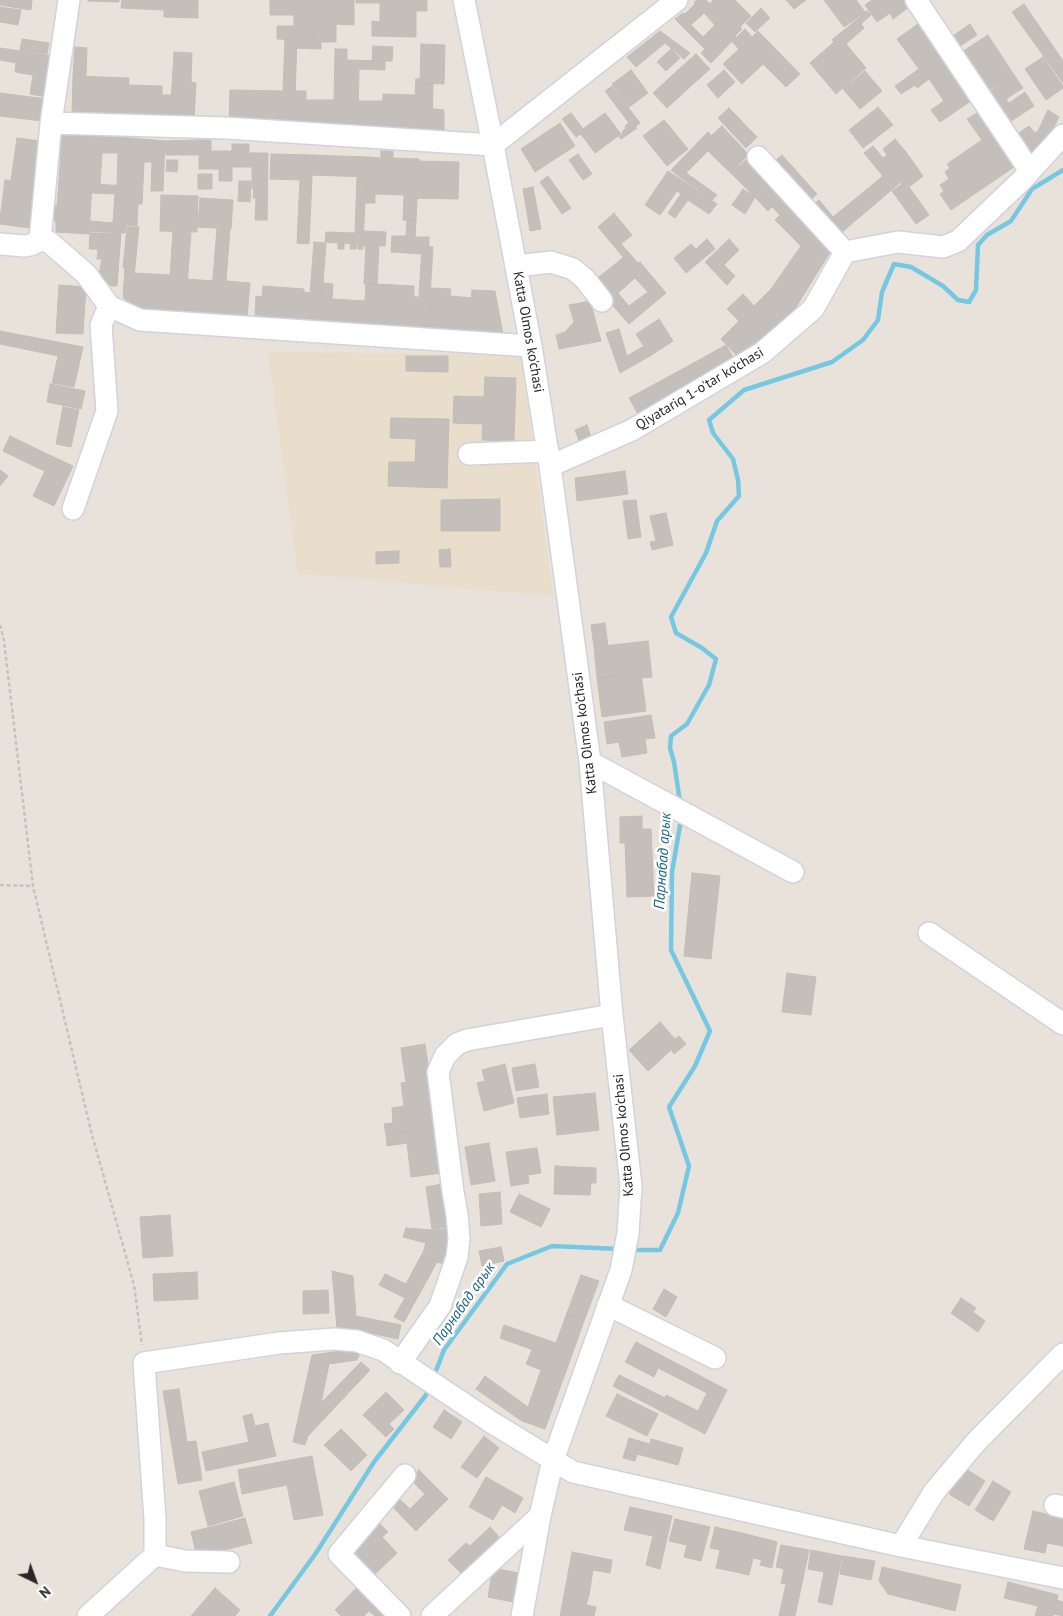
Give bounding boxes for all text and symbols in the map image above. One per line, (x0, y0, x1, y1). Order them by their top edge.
street label: Katta Olmos ko'chasi (509, 270, 547, 394)
street label: Qiyatariq 1-o'tar ko'chasi (633, 344, 767, 434)
street label: Katta Olmos ko'chasi (569, 671, 601, 795)
water label: Парнабад арык (651, 812, 675, 910)
street label: Katta Olmos ko'chasi (610, 1073, 638, 1197)
water label: Парнабад арык (429, 1259, 499, 1349)
north arrow (10, 1556, 60, 1606)
text: N (36, 1582, 54, 1602)

